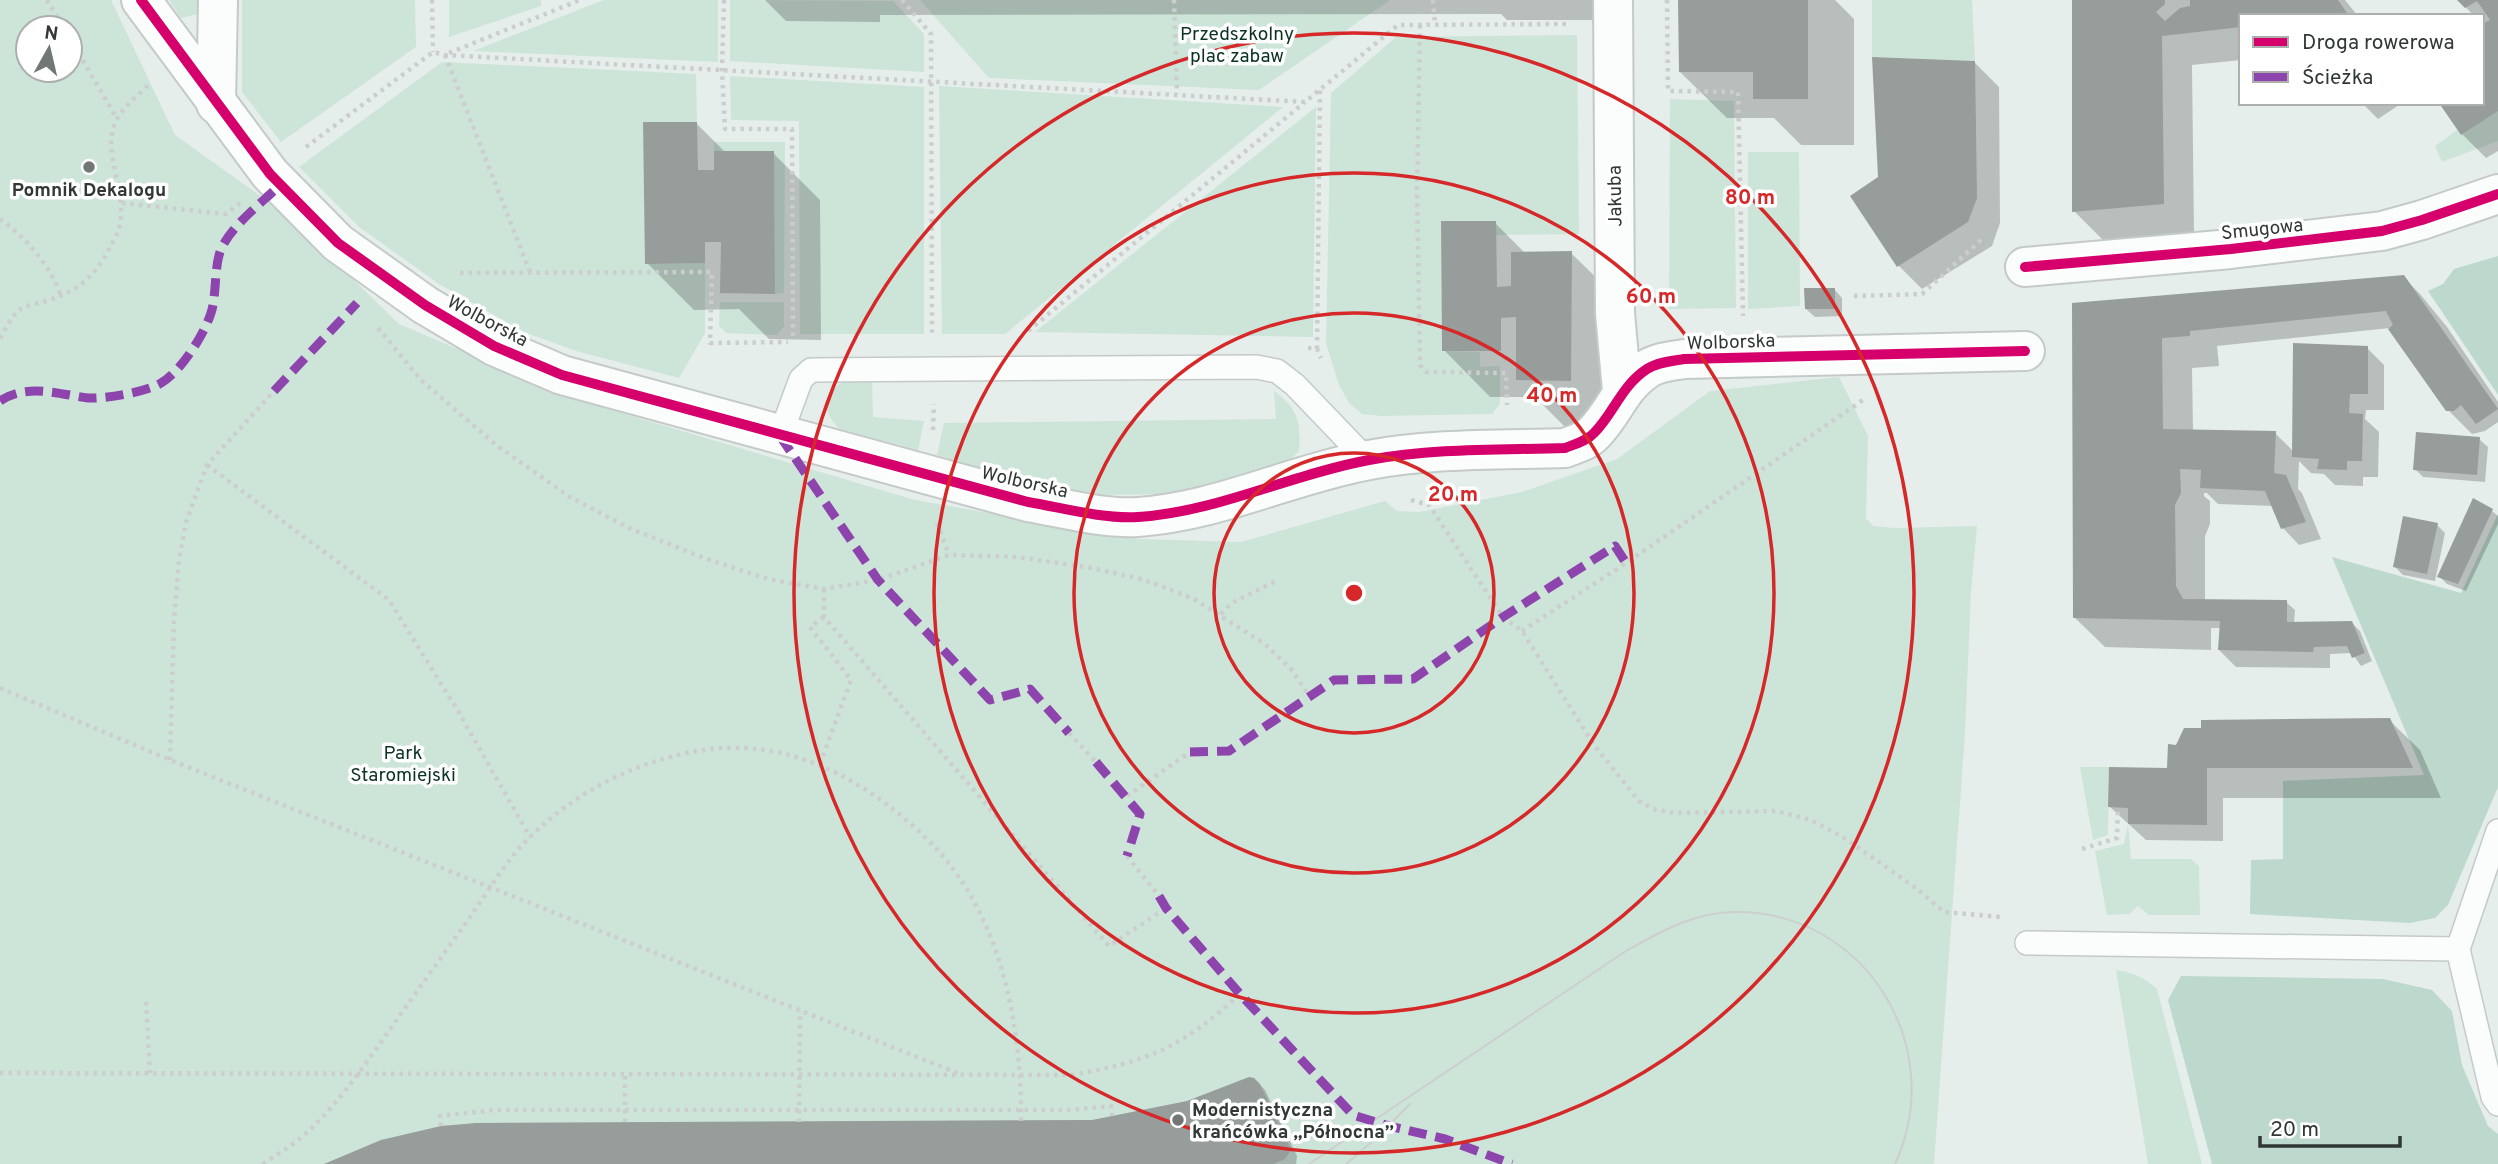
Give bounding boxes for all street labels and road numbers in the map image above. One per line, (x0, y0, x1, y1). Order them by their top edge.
street label: Jakuba (1603, 165, 1629, 227)
street label: Smugowa (2220, 214, 2304, 246)
street label: Wolborska (442, 290, 532, 353)
street label: Wolborska (1686, 329, 1776, 357)
street label: Wolborska (979, 461, 1070, 505)

